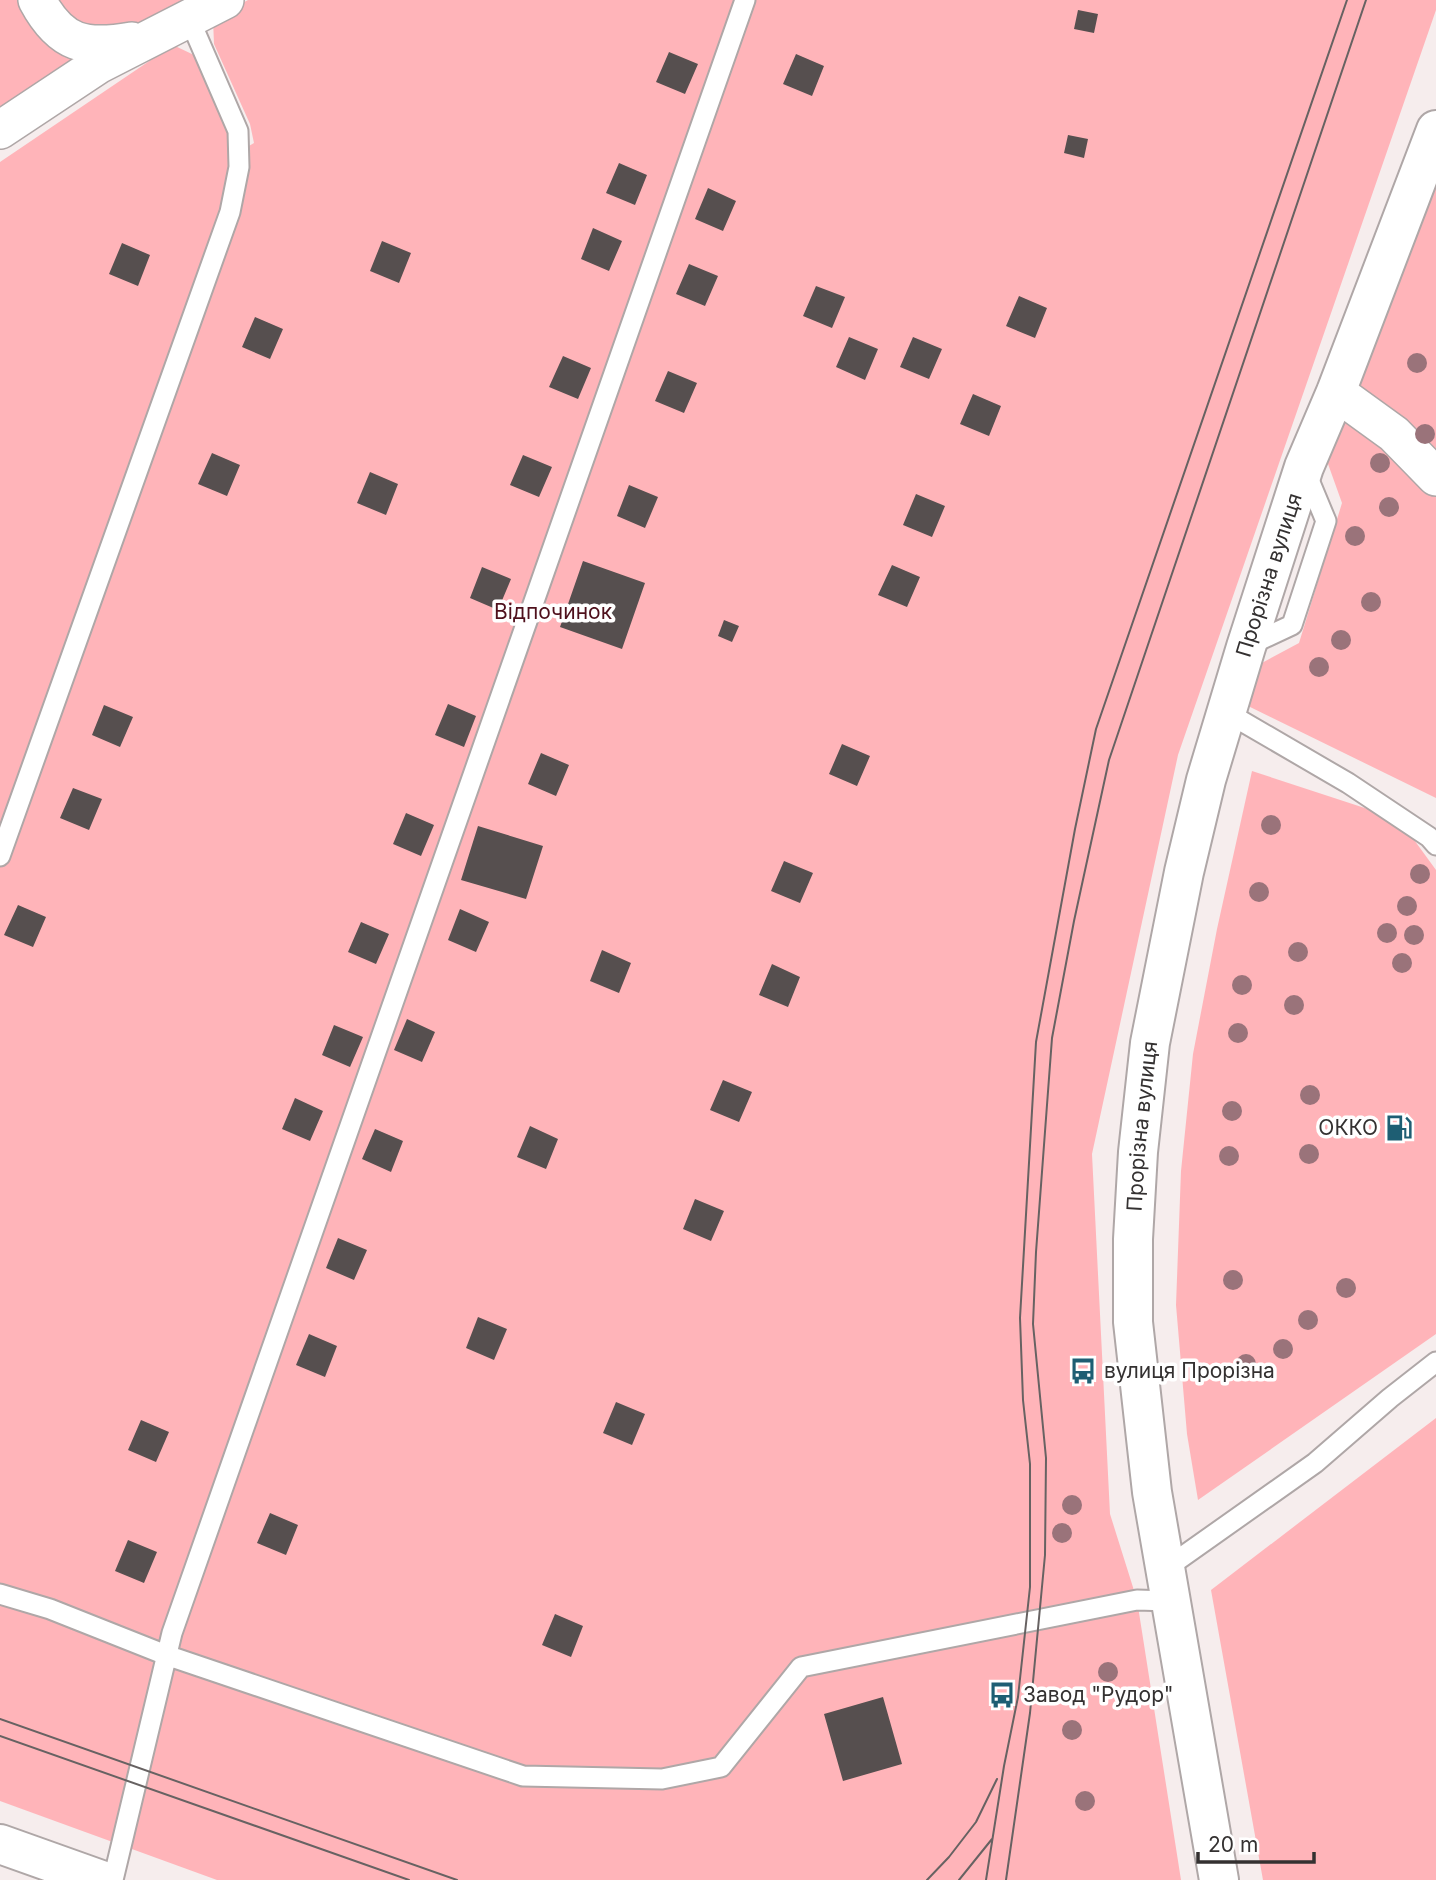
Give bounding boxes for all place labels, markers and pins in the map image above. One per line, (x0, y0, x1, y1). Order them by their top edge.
fuel station icon: ОККО (1384, 1113, 1414, 1143)
place label: ОККО (1318, 1115, 1378, 1140)
bus stop icon: вулиця Прорізна (1068, 1356, 1098, 1386)
place label: вулиця Прорізна (1104, 1358, 1275, 1383)
bus stop icon: Завод "Рудор" (987, 1680, 1017, 1710)
place label: Завод "Рудор" (1023, 1682, 1173, 1707)

